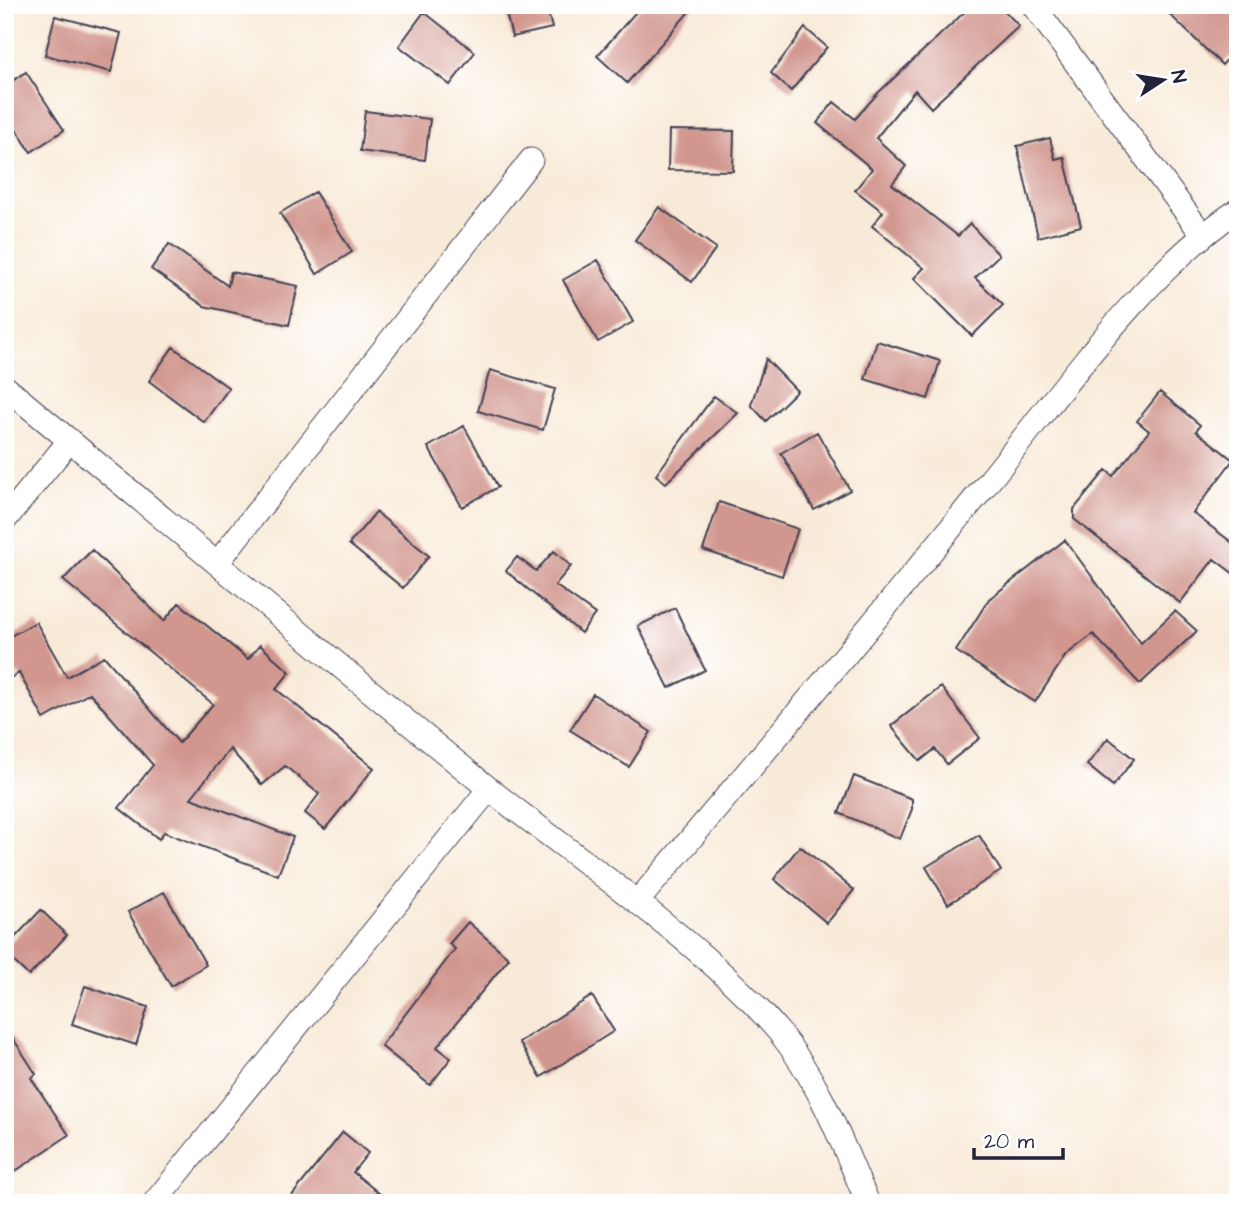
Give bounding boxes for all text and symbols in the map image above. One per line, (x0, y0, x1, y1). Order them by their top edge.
north arrow (1128, 46, 1198, 116)
text: N (1164, 68, 1193, 85)
scale bar (974, 1117, 1063, 1161)
text: 20 m (984, 1127, 1035, 1156)

